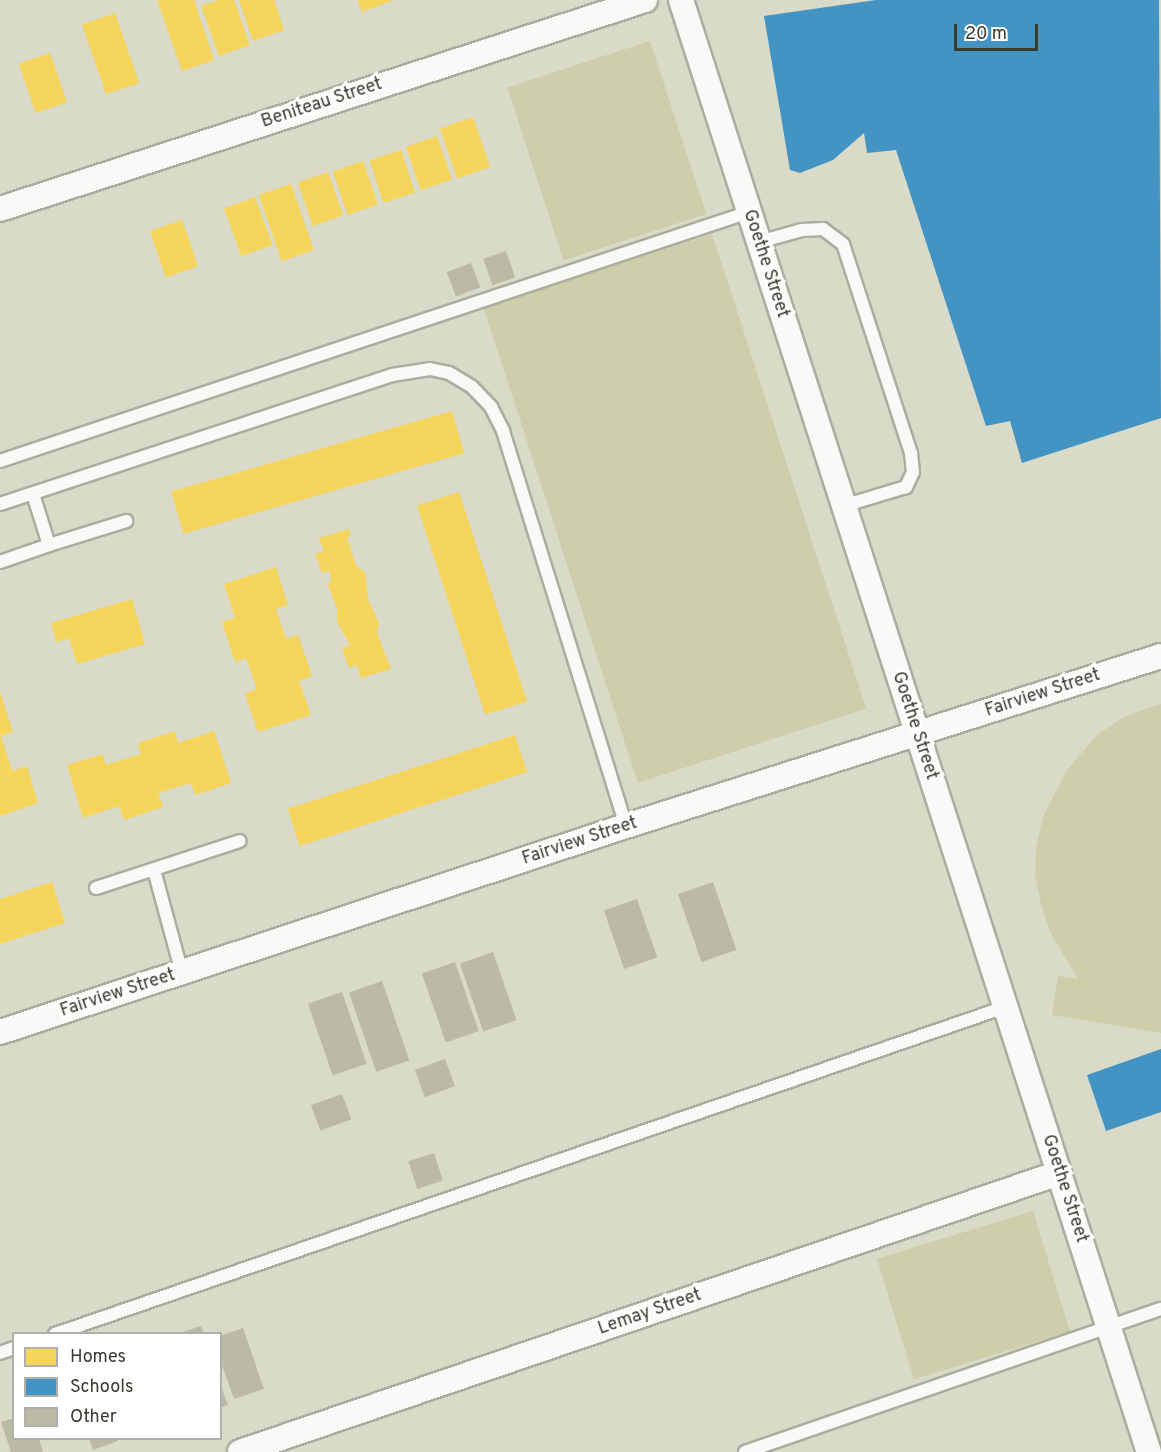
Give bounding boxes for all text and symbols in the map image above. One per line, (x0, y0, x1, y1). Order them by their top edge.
scale bar (957, 12, 1041, 50)
text: 20 m (965, 23, 1007, 46)
street label: Beniteau Street (259, 74, 385, 134)
street label: Goethe Street (737, 207, 793, 321)
street label: Fairview Street (983, 665, 1103, 723)
street label: Goethe Street (886, 669, 942, 783)
street label: Fairview Street (520, 813, 640, 871)
street label: Fairview Street (58, 965, 178, 1023)
street label: Goethe Street (1036, 1132, 1092, 1246)
street label: Lemay Street (595, 1285, 705, 1341)
legend (12, 1332, 222, 1440)
text: Homes (70, 1346, 126, 1369)
text: Schools (70, 1376, 133, 1399)
text: Other (70, 1406, 117, 1429)

